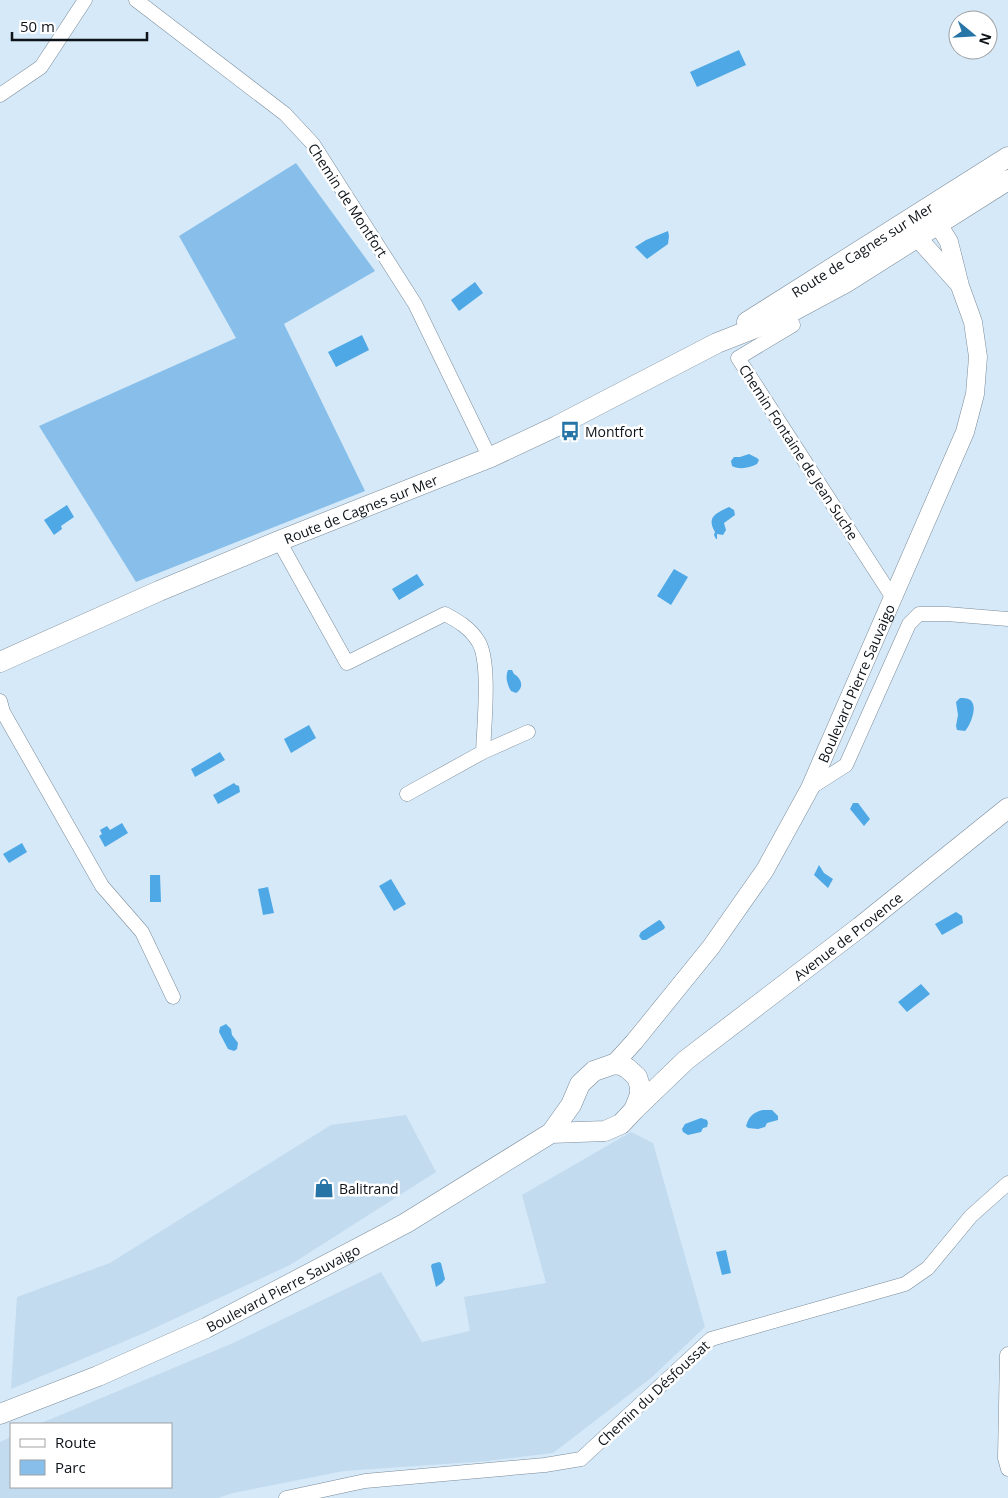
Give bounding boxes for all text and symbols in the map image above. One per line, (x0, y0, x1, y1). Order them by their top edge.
scale bar (12, 10, 148, 42)
north arrow (948, 10, 998, 60)
text: 50 m (20, 16, 55, 36)
text: N (975, 31, 997, 48)
street label: Chemin de Montfort (304, 139, 392, 261)
street label: Route de Cagnes sur Mer (788, 197, 937, 301)
street label: Chemin Fontaine de Jean Suche (735, 361, 863, 544)
bus stop icon: Montfort (559, 420, 581, 442)
place label: Montfort (585, 422, 643, 441)
street label: Route de Cagnes sur Mer (281, 469, 441, 548)
street label: Boulevard Pierre Sauvaigo (813, 601, 899, 766)
street label: Avenue de Provence (789, 887, 906, 984)
shop icon: Balitrand (313, 1177, 335, 1199)
place label: Balitrand (339, 1179, 399, 1198)
street label: Boulevard Pierre Sauvaigo (202, 1239, 363, 1336)
street label: Chemin du Désfoussat (593, 1336, 713, 1450)
legend (10, 1423, 172, 1488)
text: Route (55, 1432, 96, 1452)
text: Parc (55, 1457, 86, 1477)

